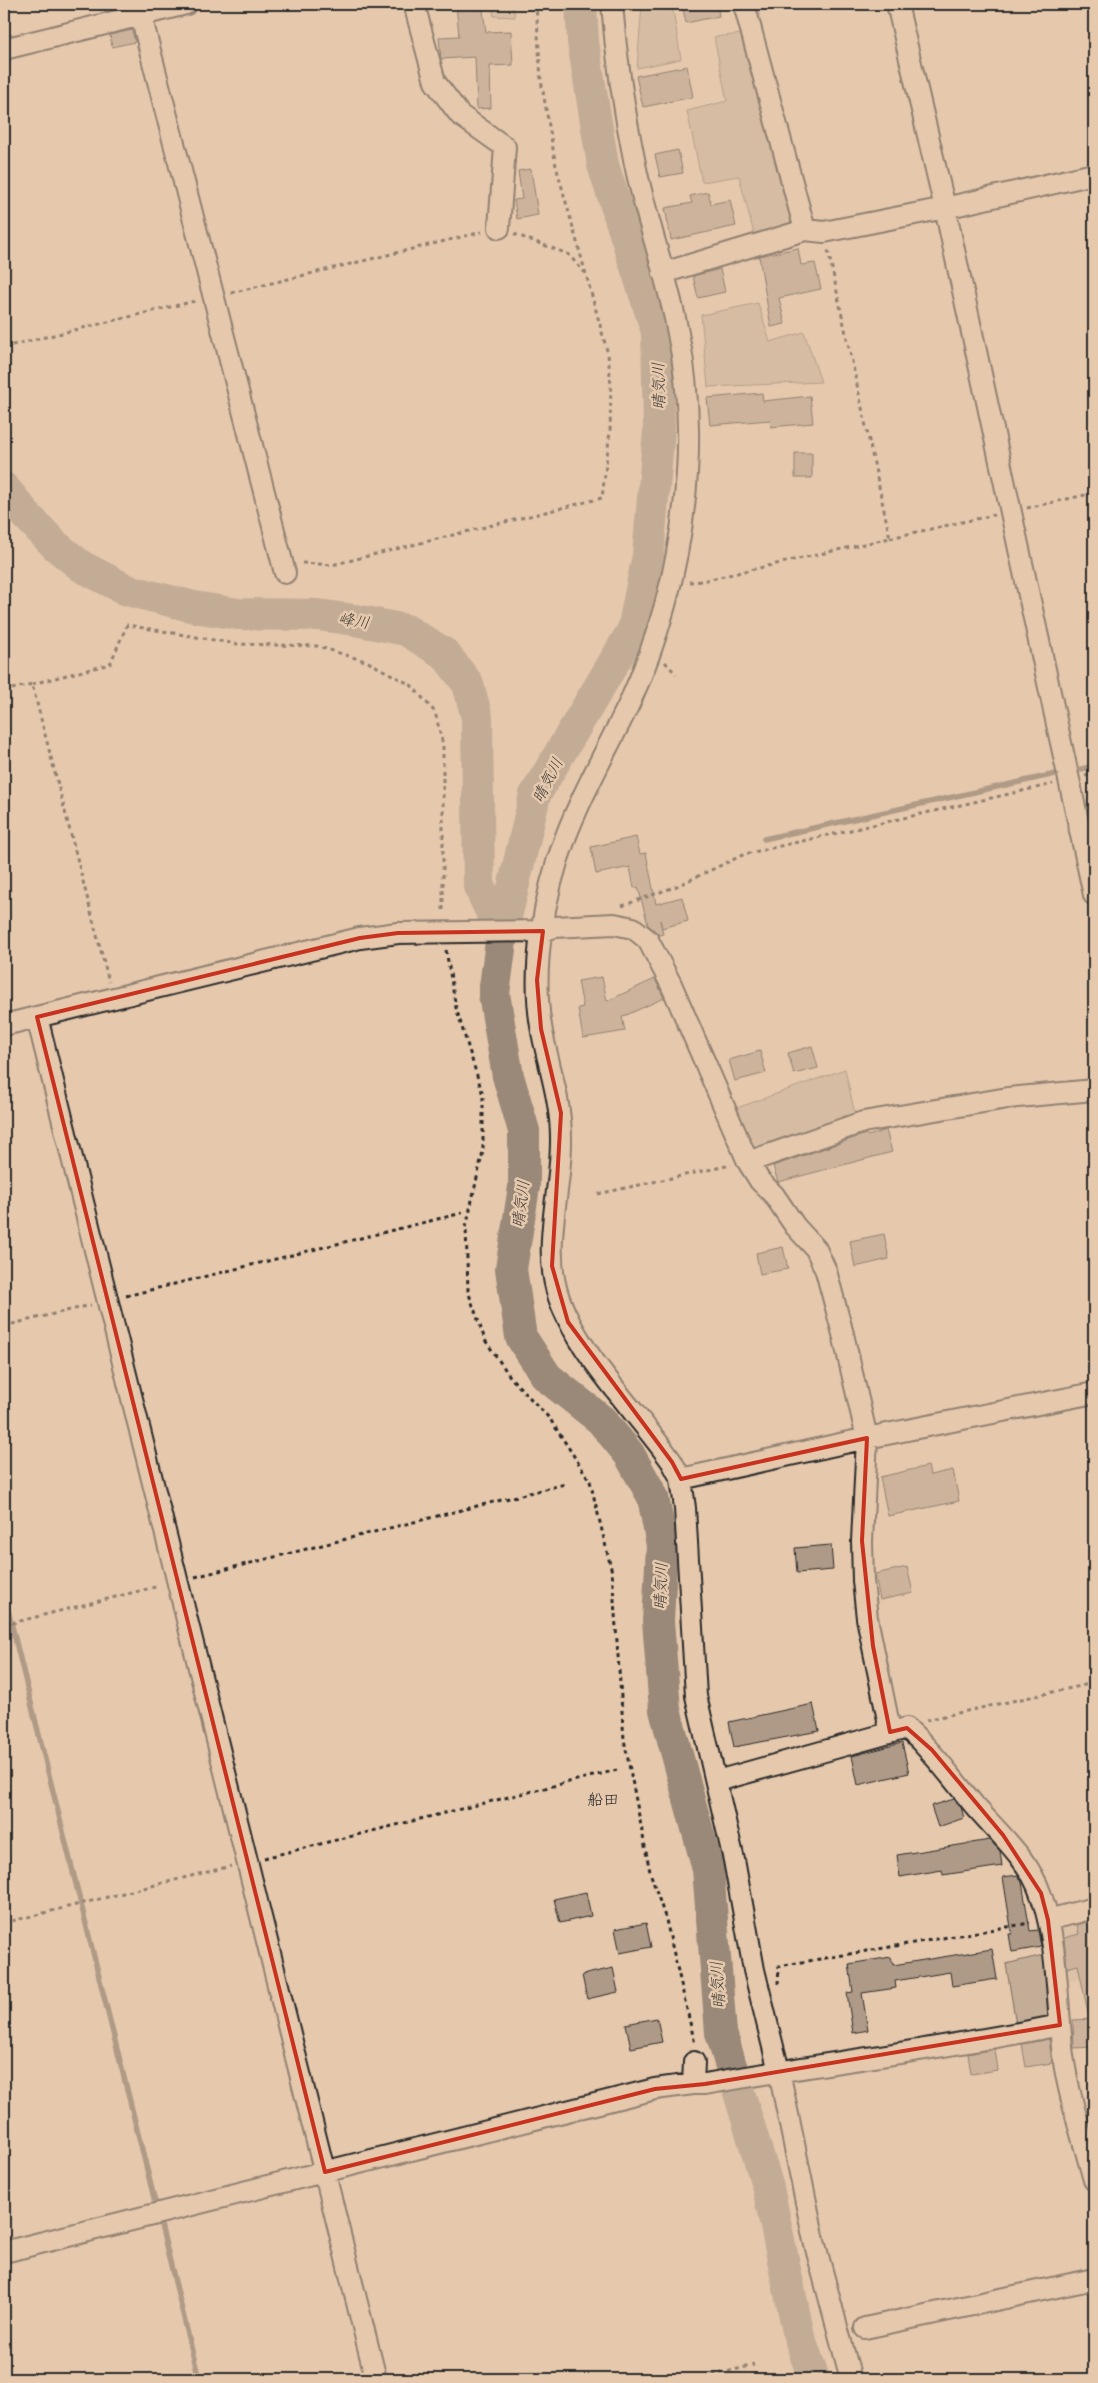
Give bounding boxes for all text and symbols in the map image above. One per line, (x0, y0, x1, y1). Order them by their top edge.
water label: 晴気川 (650, 362, 668, 410)
water label: 峰川 (337, 610, 371, 632)
water label: 晴気川 (529, 755, 567, 806)
water label: 晴気川 (509, 1179, 533, 1229)
water label: 晴気川 (651, 1562, 671, 1610)
district label: 船田 (587, 1791, 619, 1809)
water label: 晴気川 (707, 1960, 729, 2010)

